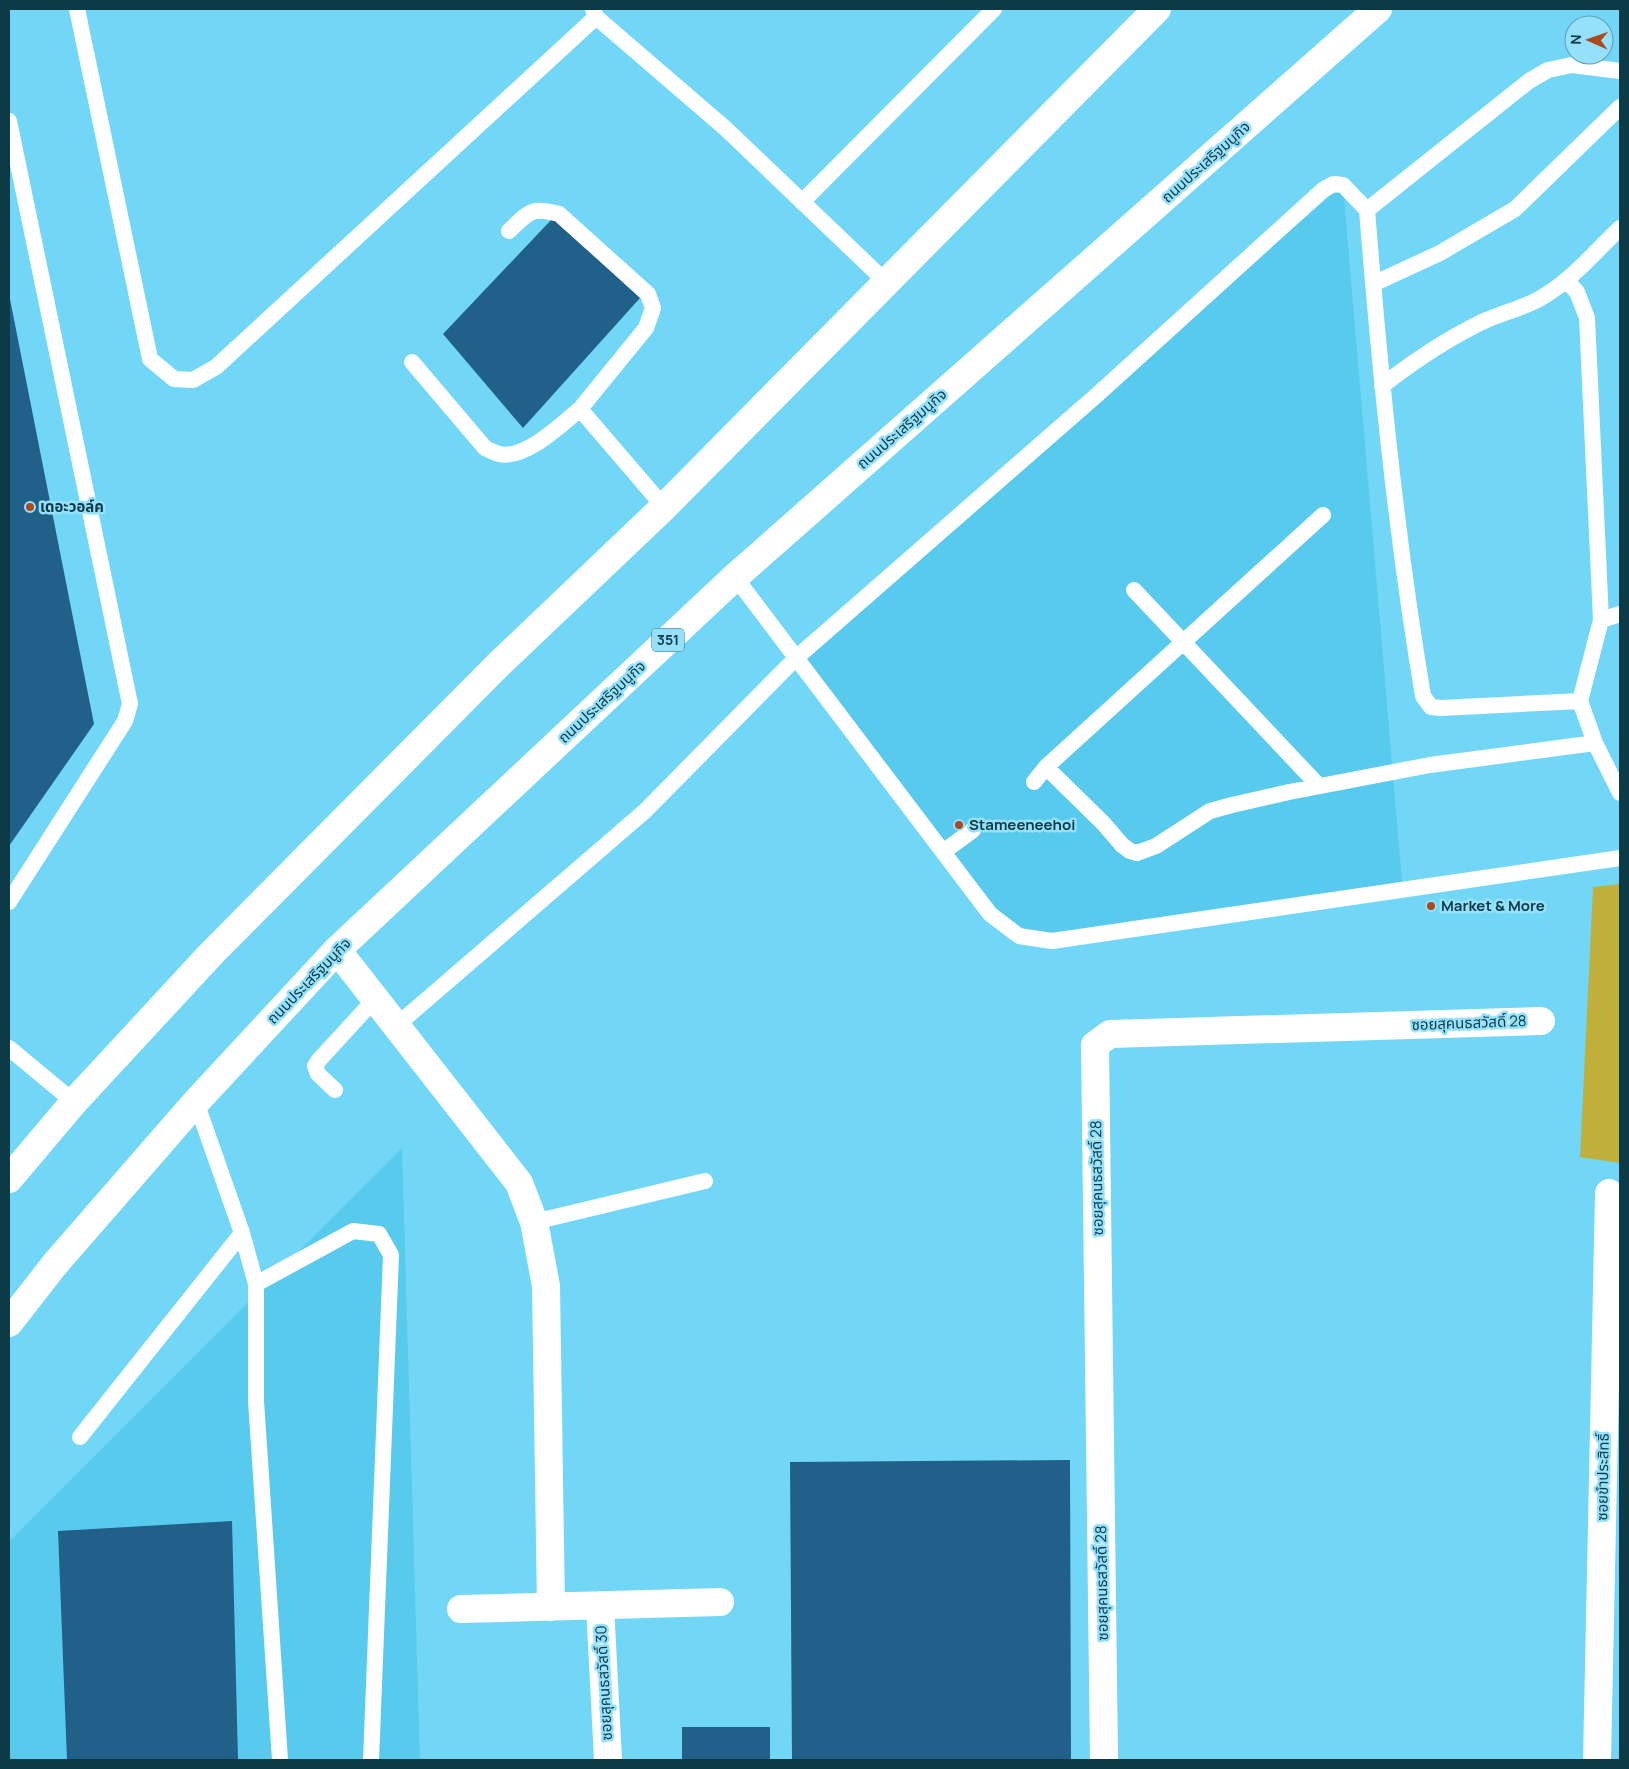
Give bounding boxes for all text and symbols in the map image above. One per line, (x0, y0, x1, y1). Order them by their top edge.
north arrow (1564, 15, 1614, 65)
text: N (1566, 34, 1585, 45)
street label: ถนนประเสริฐมนูกิจ (1157, 116, 1255, 207)
street label: ถนนประเสริฐมนูกิจ (852, 384, 951, 474)
place label: เดอะวอล์ค (40, 496, 104, 517)
marker: เดอะวอล์ค (24, 501, 36, 513)
road number: 351 (652, 628, 684, 652)
street label: ถนนประเสริฐมนูกิจ (553, 656, 650, 748)
place label: Stameeneehoi (969, 814, 1075, 835)
marker: Stameeneehoi (953, 819, 965, 831)
place label: Market & More (1441, 895, 1545, 916)
marker: Market & More (1425, 900, 1437, 912)
street label: ถนนประเสริฐมนูกิจ (262, 933, 355, 1028)
street label: ซอยสุคนธสวัสดิ์ 28 (1411, 1010, 1527, 1035)
street label: ซอยสุคนธสวัสดิ์ 28 (1085, 1120, 1108, 1236)
street label: ซอยขำประสิทธิ์ (1591, 1433, 1614, 1521)
street label: ซอยสุคนธสวัสดิ์ 28 (1090, 1525, 1113, 1641)
street label: ซอยสุคนธสวัสดิ์ 30 (590, 1625, 617, 1741)

